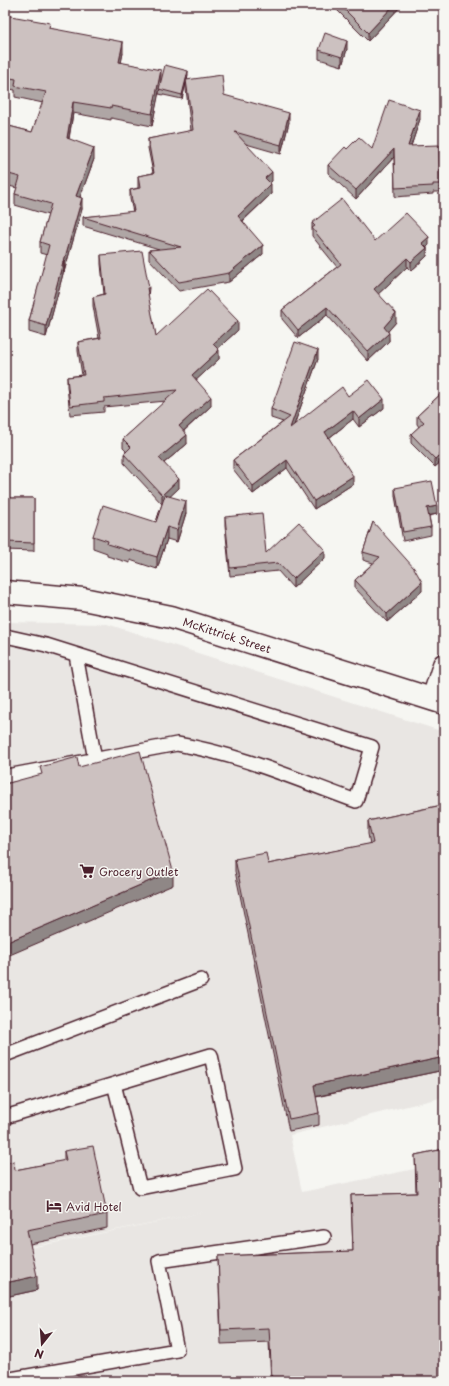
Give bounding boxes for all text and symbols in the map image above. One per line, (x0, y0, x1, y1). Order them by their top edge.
street label: McKittrick Street (181, 613, 274, 657)
supermarket icon: Grocery Outlet (78, 862, 96, 880)
place label: Grocery Outlet (99, 863, 179, 880)
hotel icon: Avid Hotel (45, 1197, 63, 1215)
place label: Avid Hotel (66, 1198, 122, 1215)
north arrow (22, 1324, 62, 1364)
text: N (32, 1345, 46, 1363)

